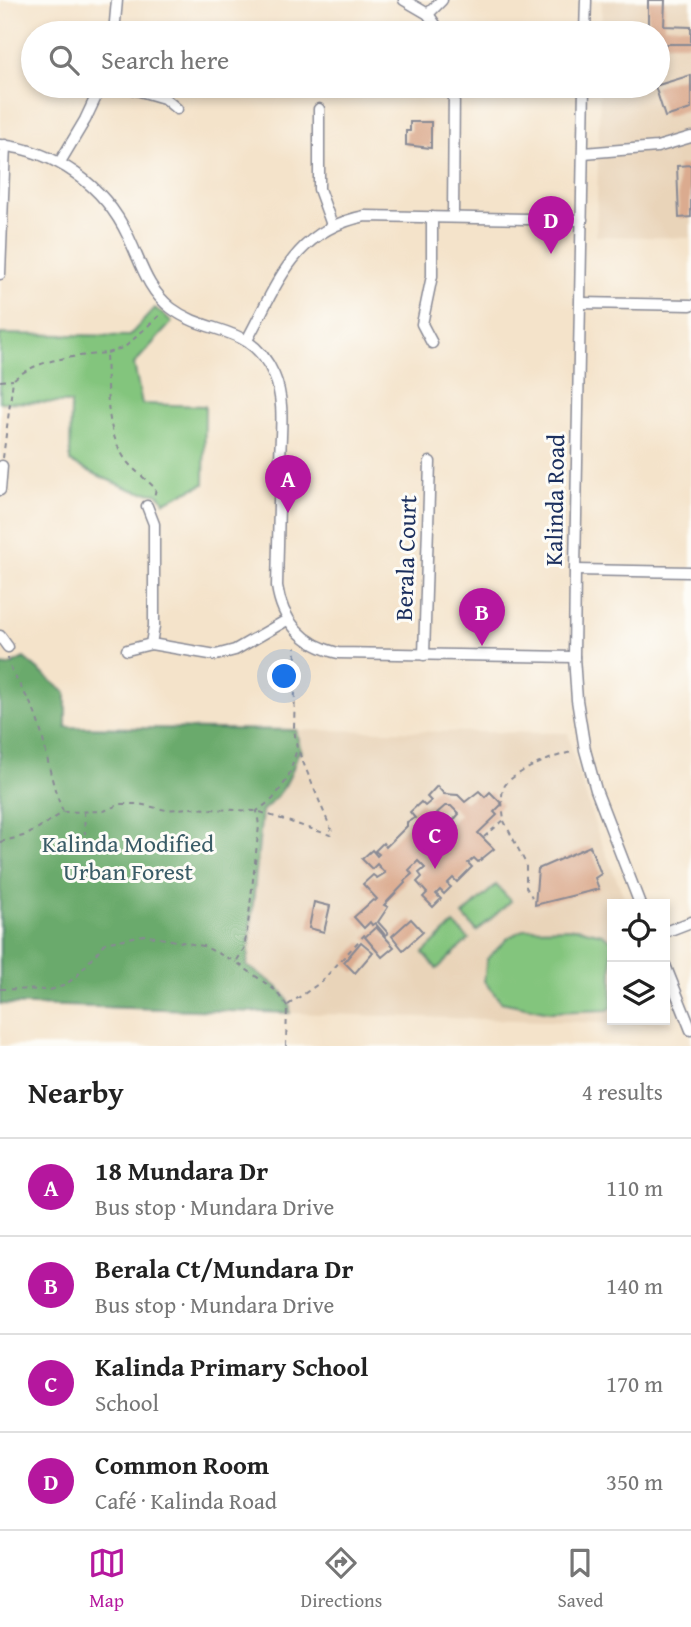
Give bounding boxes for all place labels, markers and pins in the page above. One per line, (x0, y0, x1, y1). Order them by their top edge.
pin: D (528, 196, 574, 254)
pin: A (265, 455, 311, 513)
pin: B (459, 588, 505, 646)
pin: C (412, 811, 458, 869)

